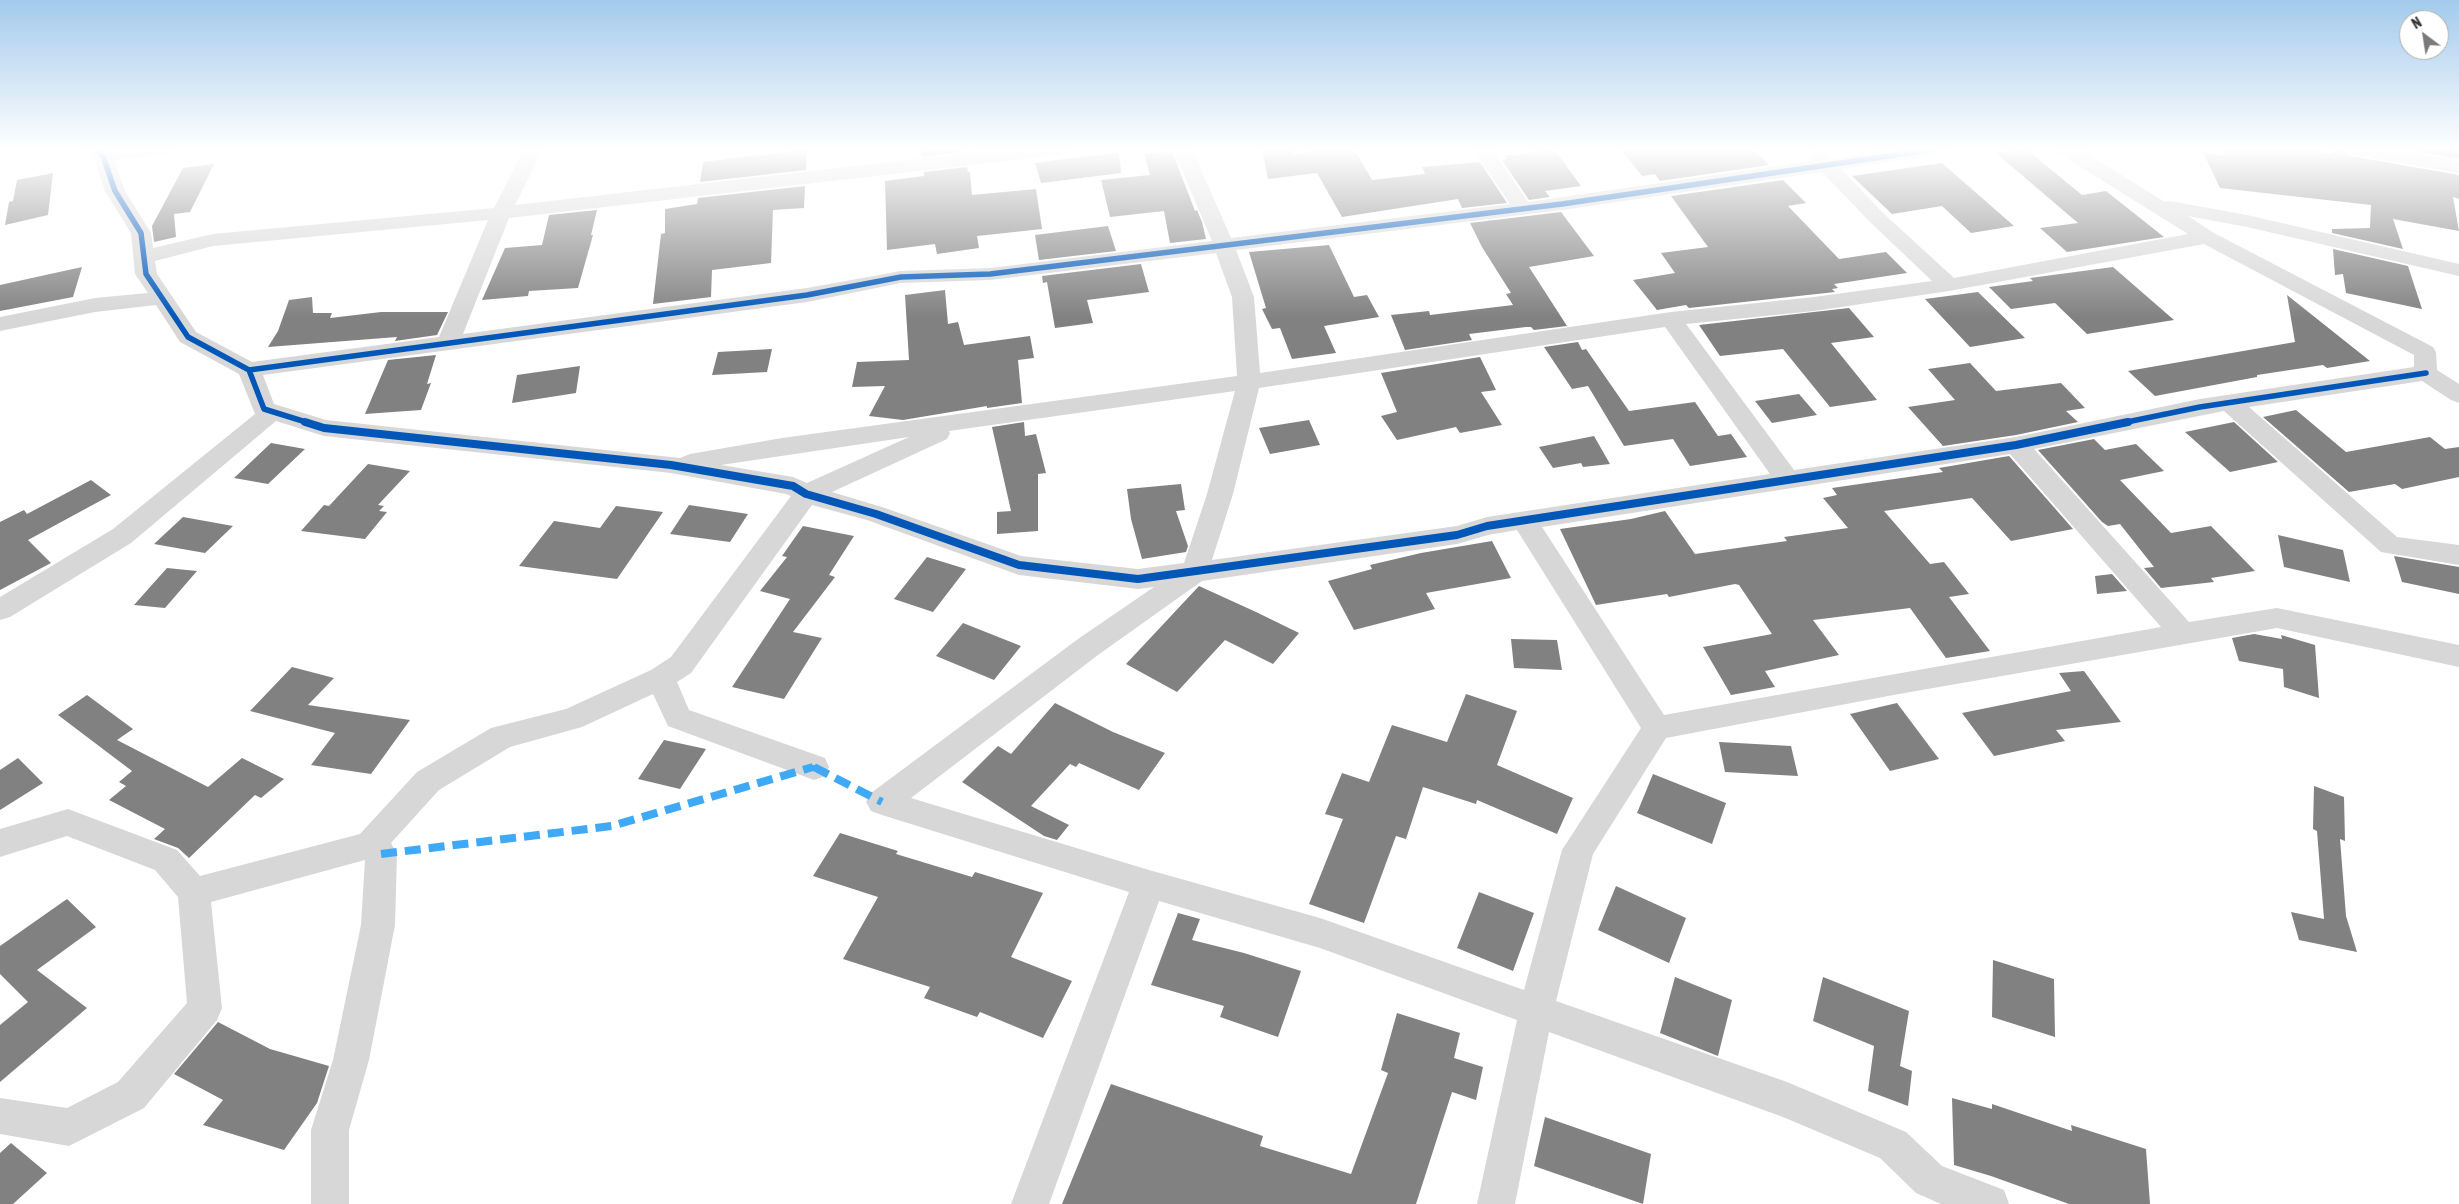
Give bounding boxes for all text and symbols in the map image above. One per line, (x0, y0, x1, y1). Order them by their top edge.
north arrow (2399, 10, 2449, 60)
text: N (2409, 14, 2424, 32)

